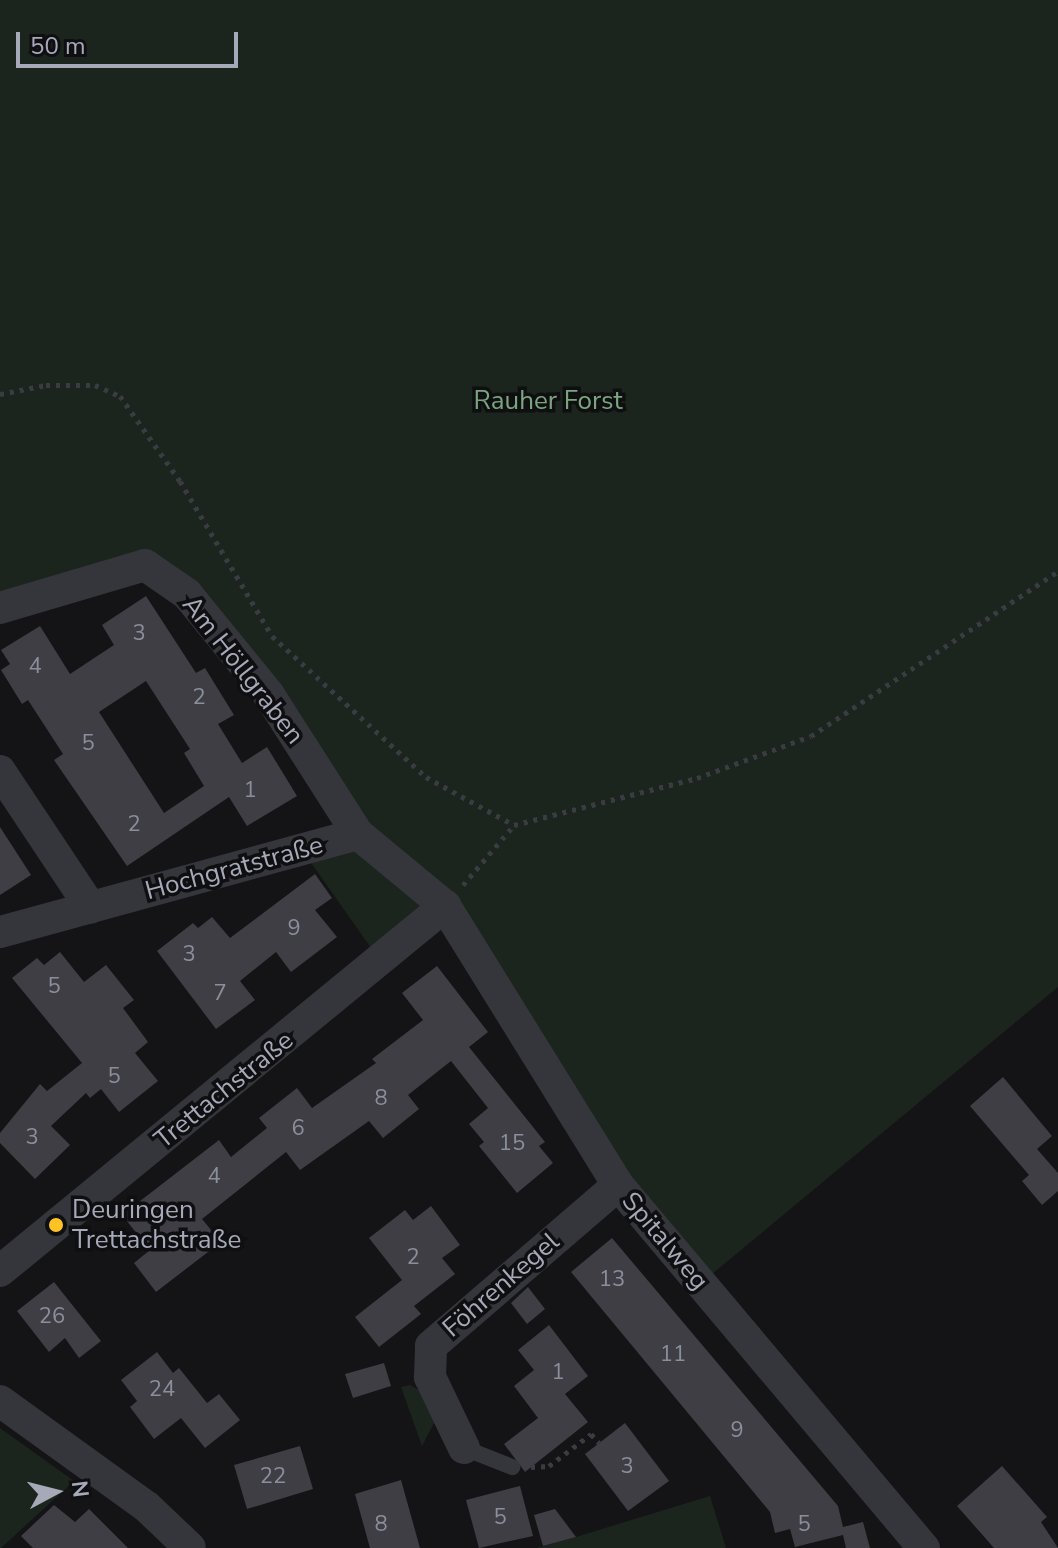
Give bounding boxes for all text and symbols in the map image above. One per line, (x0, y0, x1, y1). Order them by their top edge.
scale bar (20, 16, 242, 66)
text: 50 m (30, 30, 86, 62)
park label: Rauher Forst (473, 385, 623, 417)
street label: Am Höllgraben (175, 590, 311, 750)
house number: 3 (132, 621, 146, 647)
house number: 4 (28, 654, 42, 680)
house number: 2 (192, 685, 206, 711)
house number: 5 (81, 731, 95, 757)
house number: 1 (243, 778, 257, 804)
house number: 2 (127, 812, 141, 838)
street label: Hochgratstraße (142, 829, 326, 907)
house number: 9 (287, 916, 301, 942)
house number: 3 (182, 942, 196, 968)
house number: 5 (47, 974, 61, 1000)
house number: 7 (213, 981, 227, 1007)
street label: Trettachstraße (148, 1025, 300, 1155)
house number: 5 (107, 1064, 121, 1090)
house number: 8 (374, 1086, 388, 1112)
house number: 6 (291, 1116, 305, 1142)
house number: 3 (25, 1125, 39, 1151)
house number: 15 (499, 1131, 525, 1157)
house number: 4 (207, 1164, 221, 1190)
street label: Spitalweg (615, 1186, 715, 1296)
place label: Deuringen Trettachstraße (72, 1194, 241, 1256)
marker: Deuringen Trettachstraße (47, 1216, 65, 1234)
street label: Föhrenkegel (436, 1226, 566, 1344)
house number: 2 (406, 1245, 420, 1271)
house number: 13 (599, 1267, 625, 1293)
house number: 26 (39, 1304, 65, 1330)
house number: 11 (660, 1342, 686, 1368)
house number: 1 (551, 1360, 565, 1386)
house number: 24 (149, 1377, 175, 1403)
house number: 9 (730, 1418, 744, 1444)
north arrow (16, 1452, 96, 1532)
house number: 3 (620, 1454, 634, 1480)
house number: 22 (260, 1464, 286, 1490)
text: N (64, 1479, 96, 1499)
house number: 5 (493, 1505, 507, 1531)
house number: 8 (374, 1512, 388, 1538)
house number: 5 (797, 1512, 811, 1538)

